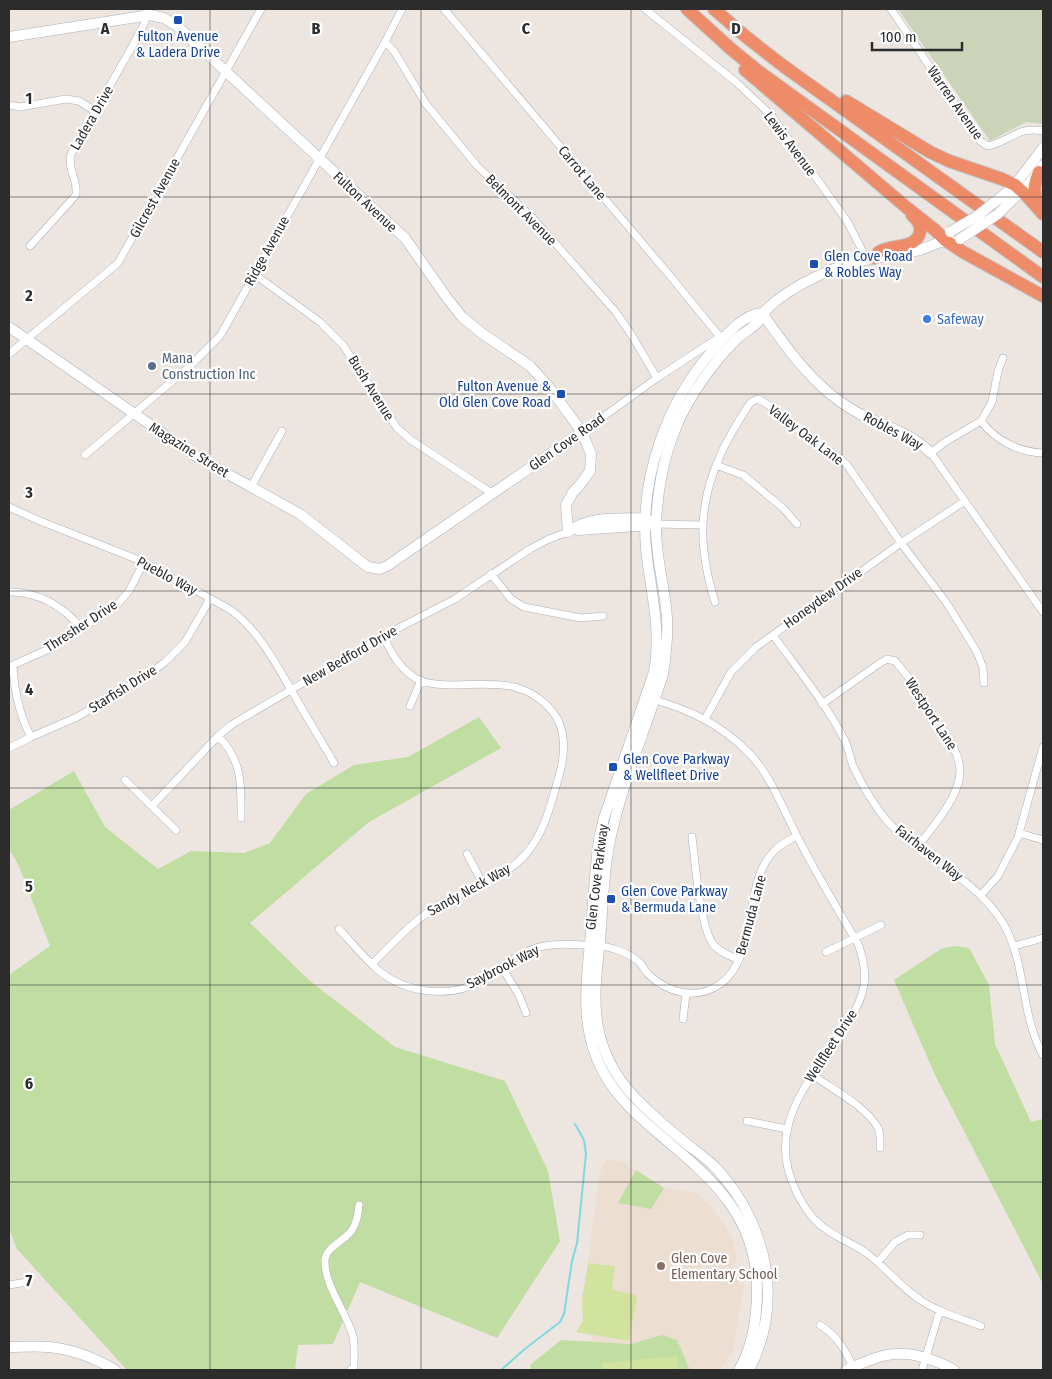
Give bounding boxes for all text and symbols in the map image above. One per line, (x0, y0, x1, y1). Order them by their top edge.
marker: Fulton Avenue & Ladera Drive (172, 14, 184, 26)
text: A (100, 19, 110, 38)
text: B (312, 19, 321, 38)
text: C (522, 19, 531, 38)
text: D (731, 19, 741, 38)
scale bar (872, 20, 962, 52)
place label: Fulton Avenue & Ladera Drive (136, 28, 220, 61)
text: 100 m (880, 28, 917, 46)
street label: Warren Avenue (923, 63, 987, 143)
street label: Ladera Drive (67, 83, 117, 153)
text: 1 (26, 89, 32, 108)
street label: Lewis Avenue (760, 108, 820, 180)
street label: Carrot Lane (554, 142, 610, 204)
street label: Gilcrest Avenue (126, 155, 184, 241)
street label: Fulton Avenue (330, 168, 401, 236)
street label: Belmont Avenue (482, 171, 560, 249)
street label: Ridge Avenue (241, 213, 293, 289)
place label: Glen Cove Road & Robles Way (824, 248, 913, 281)
marker: Glen Cove Road & Robles Way (808, 258, 820, 270)
text: 2 (24, 286, 33, 305)
place label: Safeway (937, 311, 985, 328)
marker: Safeway (921, 313, 933, 325)
place label: Mana Construction Inc (162, 350, 256, 383)
street label: Bush Avenue (344, 352, 398, 424)
marker: Mana Construction Inc (146, 360, 158, 372)
place label: Fulton Avenue & Old Glen Cove Road (439, 378, 551, 411)
marker: Fulton Avenue & Old Glen Cove Road (555, 388, 567, 400)
street label: Valley Oak Lane (765, 401, 847, 469)
street label: Robles Way (860, 408, 926, 454)
street label: Glen Cove Road (526, 410, 608, 474)
street label: Magazine Street (146, 419, 232, 482)
text: 3 (24, 483, 33, 502)
street label: Pueblo Way (134, 553, 201, 599)
street label: Honeydew Drive (780, 564, 866, 632)
street label: Thresher Drive (41, 596, 121, 656)
street label: New Bedford Drive (300, 622, 400, 690)
street label: Starfish Drive (86, 661, 160, 717)
street label: Westport Lane (901, 675, 961, 753)
text: 4 (25, 680, 33, 699)
place label: Glen Cove Parkway & Wellfleet Drive (623, 751, 730, 784)
marker: Glen Cove Parkway & Wellfleet Drive (607, 761, 619, 773)
street label: Fairhaven Way (892, 821, 967, 885)
street label: Glen Cove Parkway (582, 822, 612, 931)
street label: Sandy Neck Way (424, 860, 514, 920)
street label: Bermuda Lane (732, 873, 770, 957)
text: 5 (25, 877, 33, 896)
place label: Glen Cove Parkway & Bermuda Lane (621, 883, 728, 916)
marker: Glen Cove Parkway & Bermuda Lane (605, 893, 617, 905)
street label: Saybrook Way (464, 941, 543, 993)
street label: Wellfleet Drive (801, 1006, 861, 1086)
text: 6 (25, 1074, 33, 1093)
place label: Glen Cove Elementary School (671, 1250, 778, 1283)
marker: Glen Cove Elementary School (655, 1260, 667, 1272)
text: 7 (26, 1271, 33, 1290)

